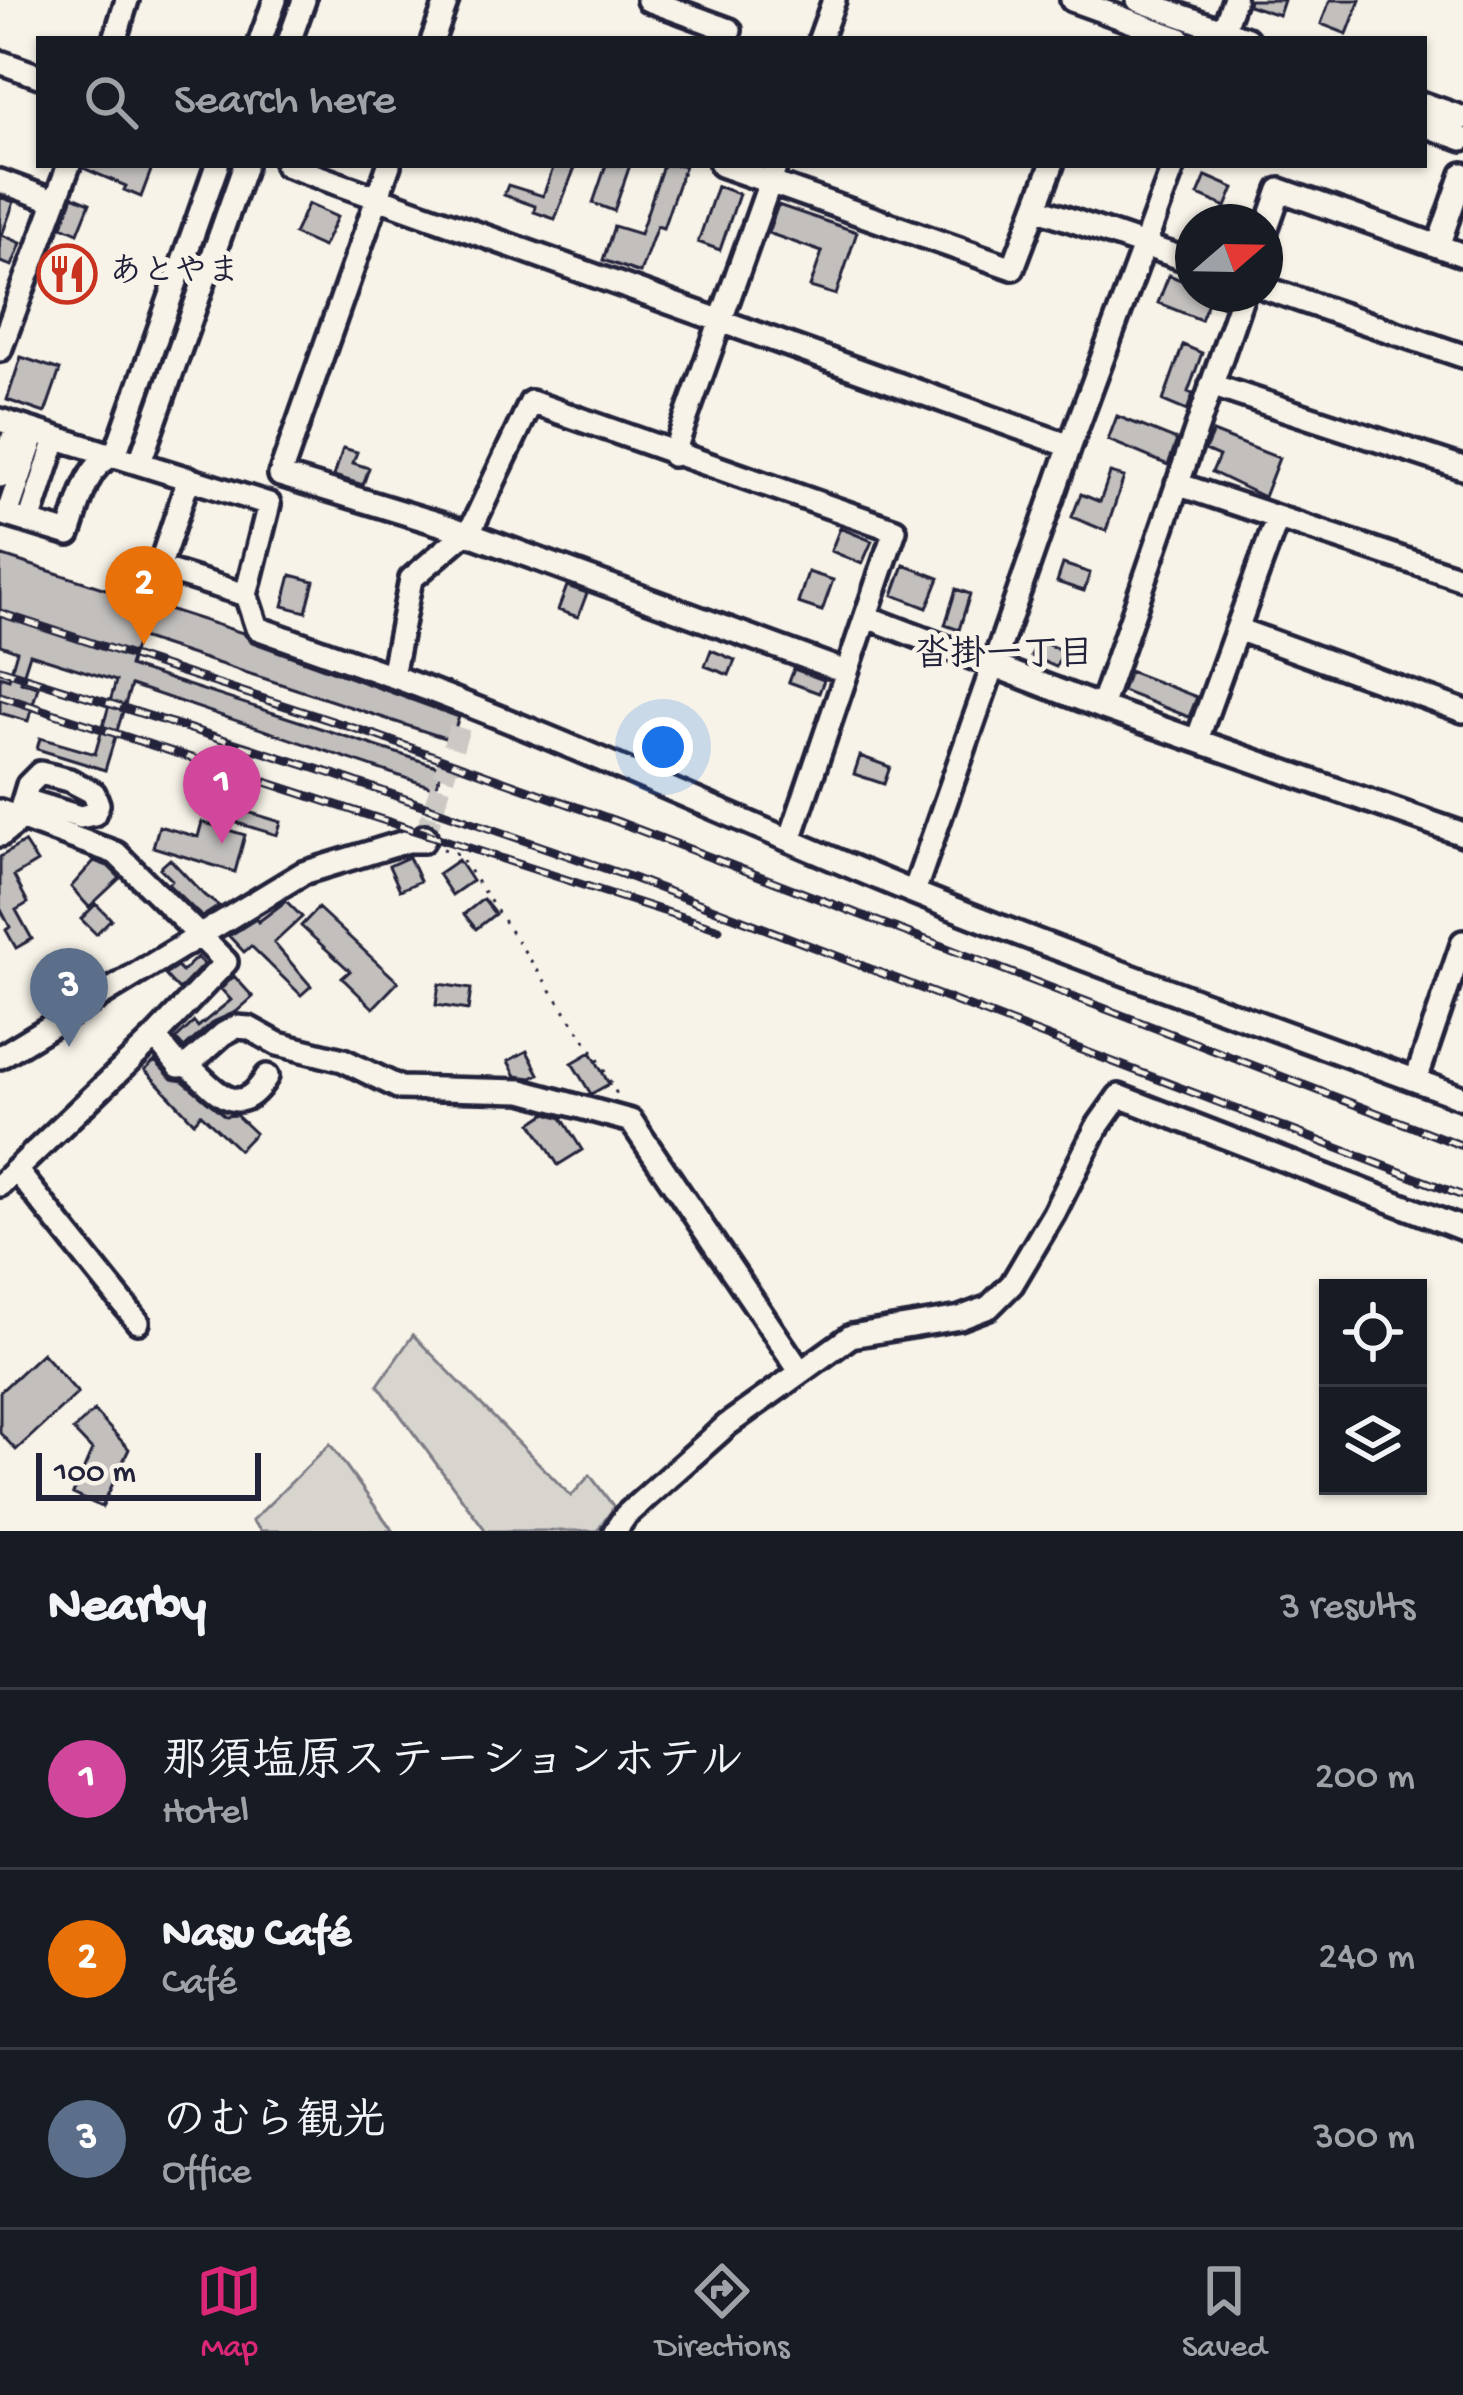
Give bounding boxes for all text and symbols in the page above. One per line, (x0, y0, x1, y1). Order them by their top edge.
search box (36, 36, 1427, 168)
icon: search (78, 69, 144, 135)
text: Search here (174, 76, 396, 129)
north arrow (1175, 204, 1283, 312)
restaurant icon: あとやま (36, 243, 98, 305)
place label: あとやま (109, 254, 240, 293)
pin: 2 (105, 546, 183, 645)
district label: 沓掛一丁目 (914, 634, 1094, 679)
your location (633, 717, 693, 777)
pin: 1 (183, 745, 261, 844)
pin: 3 (30, 948, 108, 1047)
map controls (1319, 1279, 1427, 1495)
button: locate (1319, 1279, 1427, 1387)
button: layers (1319, 1387, 1427, 1495)
scale bar (36, 1447, 261, 1500)
text: 100 m (54, 1455, 136, 1493)
text: Nearby (48, 1579, 206, 1639)
text: 3 results (1280, 1586, 1415, 1632)
text: 那須塩原ステーションホテル (162, 1738, 744, 1791)
text: 1 (79, 1756, 95, 1802)
text: 200 m (1315, 1756, 1415, 1802)
text: Hotel (162, 1791, 249, 1837)
text: Nasu Café (162, 1909, 351, 1962)
text: 2 (77, 1936, 97, 1982)
text: 240 m (1318, 1936, 1415, 1982)
text: Café (162, 1962, 237, 2008)
text: のむら観光 (162, 2098, 387, 2151)
text: 3 (77, 2116, 97, 2162)
text: 300 m (1314, 2116, 1415, 2162)
text: Office (162, 2151, 251, 2197)
tab: Map (196, 2258, 262, 2368)
tab: Directions (655, 2258, 789, 2368)
tab: Saved (1182, 2258, 1267, 2368)

